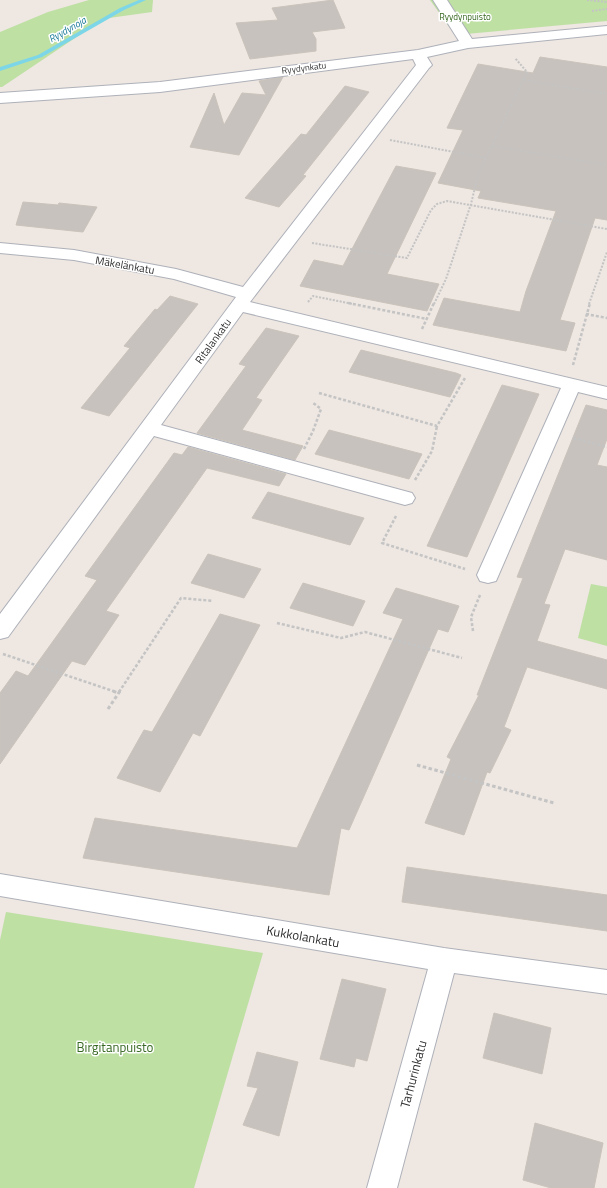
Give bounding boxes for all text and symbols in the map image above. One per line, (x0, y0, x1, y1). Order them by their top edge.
park label: Ryydynpuisto (439, 10, 491, 23)
water label: Ryydynoja (46, 12, 90, 46)
street label: Ryydynkatu (281, 58, 327, 77)
street label: Mäkelänkatu (94, 252, 156, 278)
street label: Ritalankatu (191, 315, 235, 367)
street label: Kukkolankatu (265, 920, 341, 952)
park label: Birgitanpuisto (77, 1037, 154, 1057)
street label: Tarhurinkatu (394, 1038, 432, 1110)

